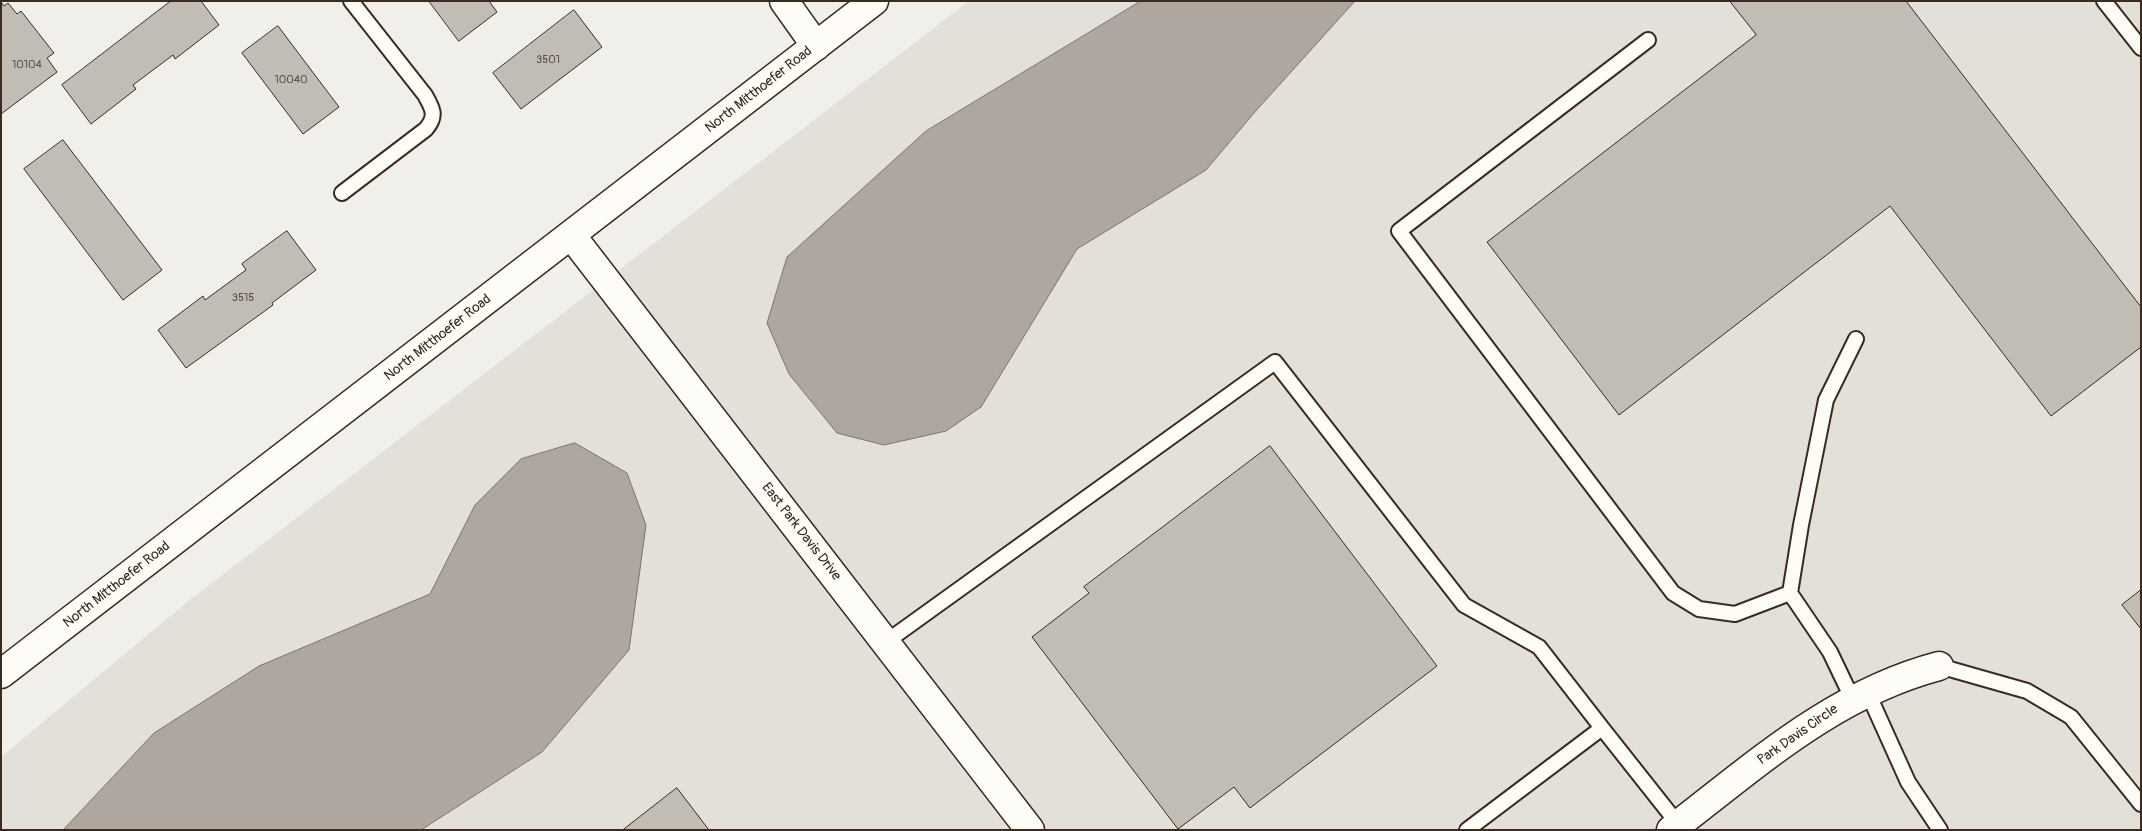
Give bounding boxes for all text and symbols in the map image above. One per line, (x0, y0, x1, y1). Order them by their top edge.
street label: North Mitthoefer Road (702, 43, 816, 137)
house number: 3501 (536, 53, 560, 67)
house number: 10104 (12, 58, 42, 72)
house number: 10040 (274, 73, 308, 87)
house number: 3515 (232, 291, 254, 305)
street label: North Mitthoefer Road (381, 291, 495, 385)
street label: East Park Davis Drive (758, 480, 844, 584)
street label: North Mitthoefer Road (60, 538, 174, 632)
street label: Park Davis Circle (1755, 701, 1841, 769)

